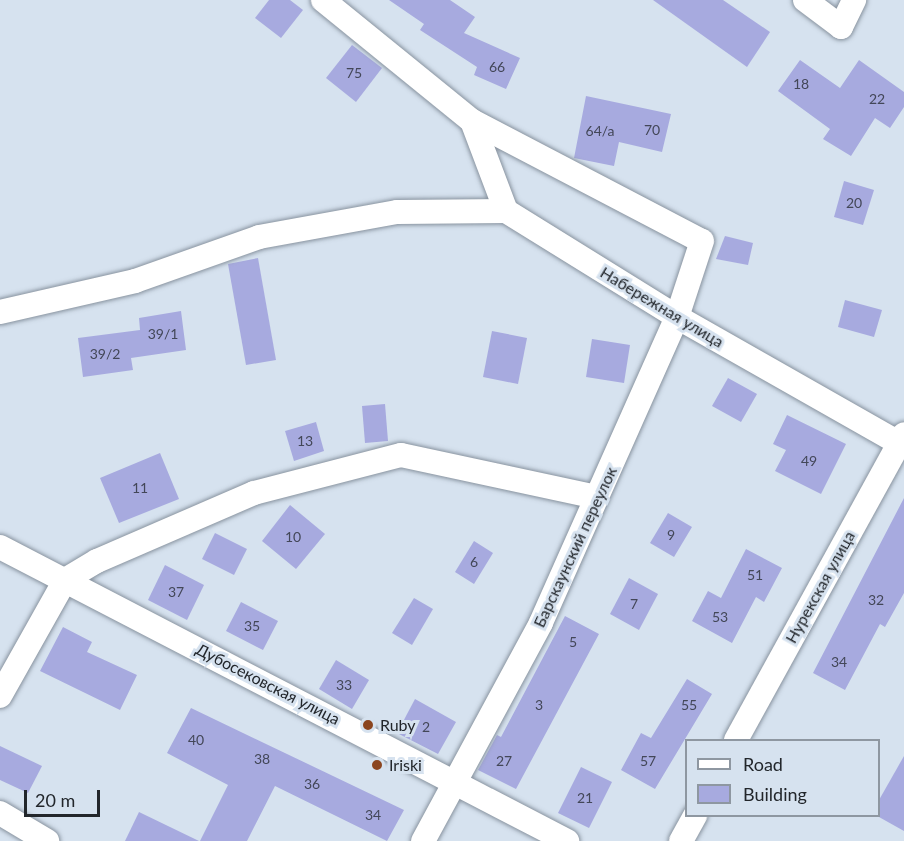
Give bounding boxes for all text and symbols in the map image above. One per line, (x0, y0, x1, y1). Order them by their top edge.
house number: 66 (489, 59, 505, 75)
house number: 75 (346, 65, 362, 81)
house number: 18 (793, 76, 809, 92)
house number: 22 (869, 91, 885, 107)
house number: 70 (644, 122, 660, 138)
house number: 64/а (586, 123, 614, 139)
house number: 20 (846, 195, 862, 211)
street label: Набережная улица (597, 263, 727, 351)
house number: 39/1 (148, 326, 178, 342)
house number: 39/2 (90, 346, 120, 362)
house number: 13 (297, 433, 313, 449)
house number: 49 (801, 453, 817, 469)
street label: Барскаунский переулок (529, 464, 621, 630)
house number: 11 (132, 480, 148, 496)
house number: 9 (667, 527, 675, 543)
street label: Нурекская улица (781, 528, 859, 646)
house number: 10 (285, 529, 301, 545)
house number: 6 (470, 554, 478, 570)
house number: 51 (747, 567, 763, 583)
house number: 37 (168, 584, 184, 600)
house number: 32 (868, 592, 884, 608)
house number: 7 (630, 596, 638, 612)
house number: 53 (712, 609, 728, 625)
house number: 35 (244, 618, 260, 634)
house number: 5 (569, 634, 577, 650)
street label: Дубосековская улица (193, 639, 343, 729)
house number: 34 (831, 654, 847, 670)
house number: 33 (336, 677, 352, 693)
house number: 3 (535, 697, 543, 713)
house number: 55 (681, 697, 697, 713)
place label: Ruby (380, 715, 416, 735)
marker: Ruby (361, 718, 375, 732)
house number: 2 (422, 719, 430, 735)
house number: 40 (188, 732, 204, 748)
legend (685, 739, 880, 817)
house number: 38 (254, 751, 270, 767)
house number: 27 (496, 753, 512, 769)
house number: 57 (640, 753, 656, 769)
text: Road (743, 753, 783, 775)
place label: Iriski (389, 755, 422, 775)
marker: Iriski (370, 758, 384, 772)
house number: 36 (304, 776, 320, 792)
scale bar (27, 778, 104, 816)
text: Building (743, 783, 807, 805)
text: 20 m (35, 789, 75, 811)
house number: 21 (577, 790, 593, 806)
house number: 34 (365, 807, 381, 823)

